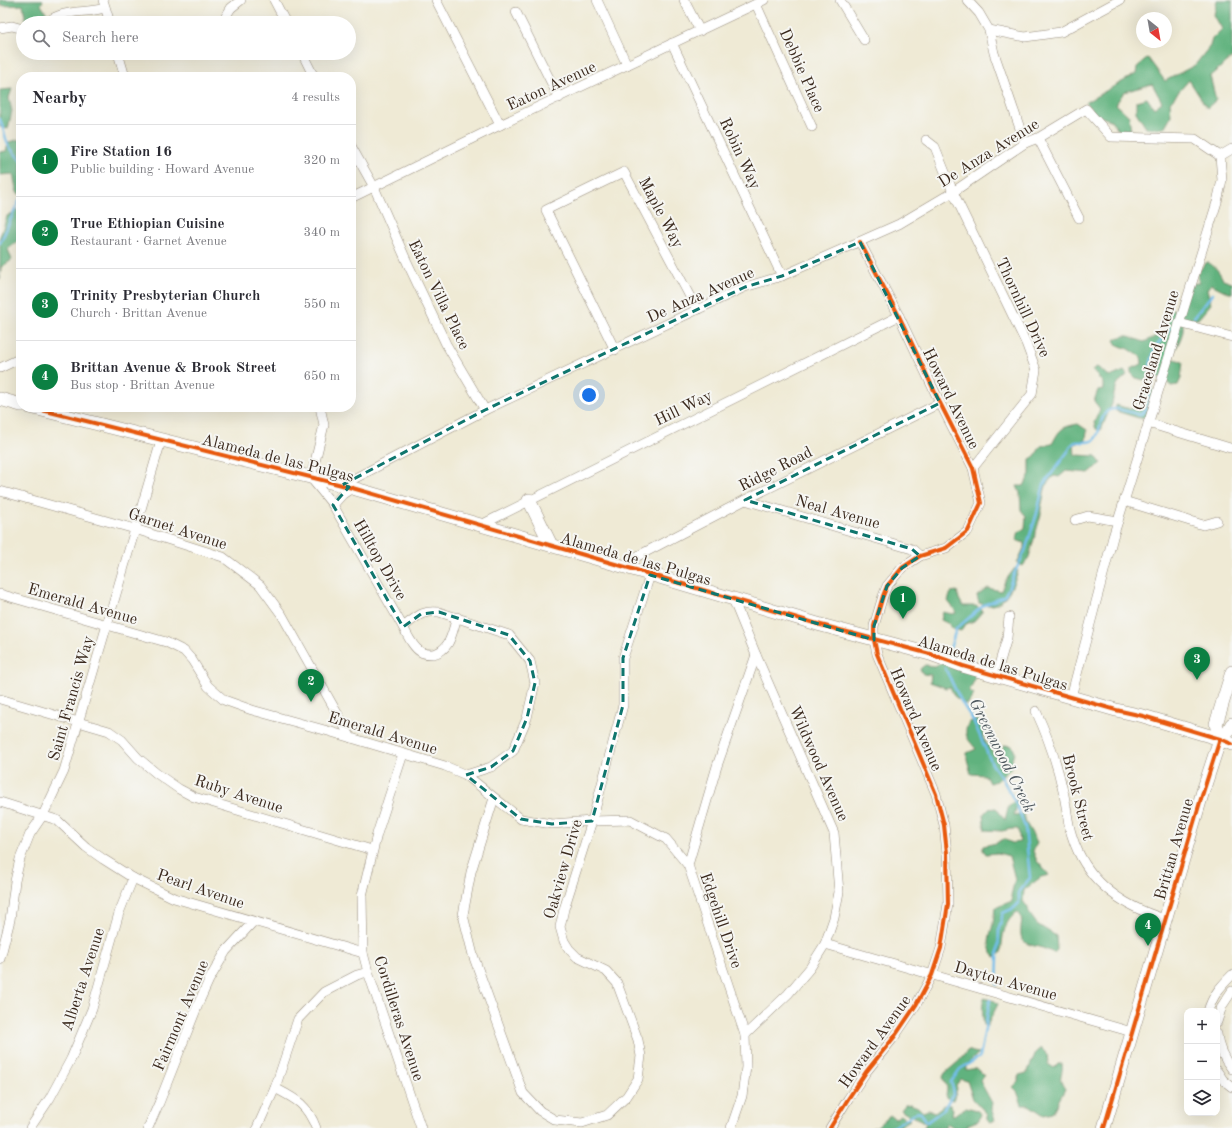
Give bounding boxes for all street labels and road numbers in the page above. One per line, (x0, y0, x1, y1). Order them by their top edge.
street label: Debbie Place (776, 27, 827, 115)
street label: Eaton Avenue (505, 59, 599, 114)
street label: Robin Way (716, 116, 763, 193)
street label: De Anza Avenue (936, 116, 1042, 191)
street label: Maple Way (635, 175, 686, 251)
street label: Eaton Villa Place (405, 237, 472, 352)
street label: Thornhill Drive (992, 256, 1052, 360)
street label: De Anza Avenue (645, 265, 757, 327)
street label: Graceland Avenue (1131, 289, 1183, 413)
street label: Howard Avenue (919, 346, 982, 452)
street label: Hill Way (653, 388, 716, 430)
street label: Alameda de las Pulgas (200, 432, 355, 486)
street label: Ridge Road (737, 444, 815, 495)
street label: Neal Avenue (793, 493, 882, 533)
street label: Garnet Avenue (126, 506, 229, 553)
street label: Hilltop Drive (350, 517, 409, 603)
street label: Alameda de las Pulgas (558, 531, 713, 589)
street label: Emerald Avenue (26, 582, 139, 628)
street label: Alameda de las Pulgas (915, 633, 1070, 694)
street label: Saint Francis Way (46, 634, 98, 763)
street label: Howard Avenue (886, 666, 944, 774)
street label: Wildwood Avenue (786, 704, 851, 824)
street label: Emerald Avenue (326, 710, 439, 758)
street label: Brook Street (1059, 753, 1096, 843)
street label: Ruby Avenue (192, 773, 285, 817)
street label: Brittan Avenue (1153, 797, 1197, 902)
street label: Oakview Drive (542, 818, 586, 921)
street label: Pearl Avenue (154, 867, 246, 912)
street label: Edgehill Drive (696, 871, 744, 971)
street label: Alberta Avenue (60, 926, 108, 1033)
street label: Cordilleras Avenue (370, 954, 426, 1083)
street label: Fairmont Avenue (151, 958, 212, 1074)
street label: Dayton Avenue (952, 960, 1059, 1004)
street label: Howard Avenue (837, 993, 915, 1092)

